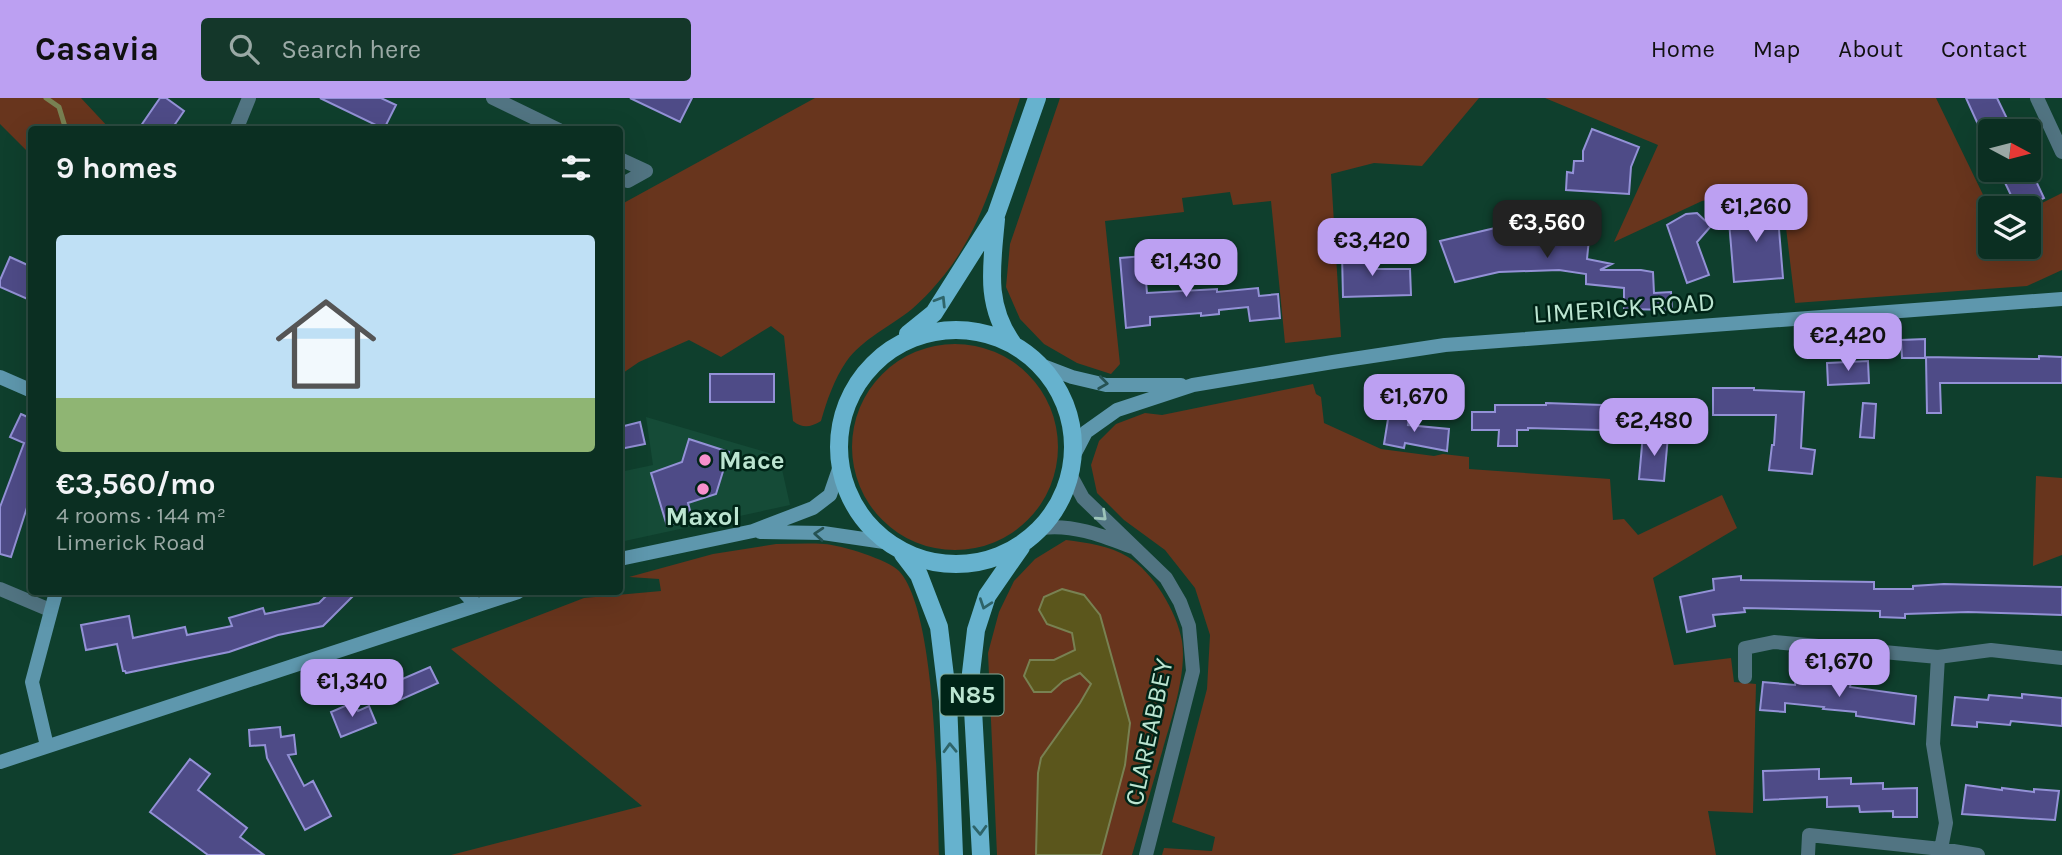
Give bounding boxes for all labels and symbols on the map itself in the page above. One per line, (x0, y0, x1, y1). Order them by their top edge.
north arrow (1978, 119, 2040, 182)
pin: €1,260 (1699, 184, 1813, 244)
pin: €3,560 (1490, 200, 1604, 260)
pin: €3,420 (1315, 218, 1429, 278)
pin: €1,430 (1129, 240, 1243, 299)
street label: LIMERICK ROAD (1532, 286, 1716, 330)
one-way arrow (933, 296, 946, 309)
pin: €2,420 (1791, 314, 1905, 373)
pin: €1,670 (1357, 374, 1471, 434)
one-way arrow (1097, 375, 1109, 390)
pin: €2,480 (1597, 398, 1711, 458)
place label: Mace (719, 445, 785, 476)
marker: Mace (697, 452, 713, 468)
marker: Maxol (695, 481, 711, 497)
place label: Maxol (666, 501, 740, 532)
one-way arrow (1094, 507, 1107, 520)
one-way arrow (813, 526, 824, 541)
one-way arrow (979, 598, 993, 610)
pin: €1,670 (1782, 640, 1896, 699)
street label: CLAREABBEY (1118, 655, 1180, 808)
pin: €1,340 (295, 660, 409, 719)
road number: N85 (940, 674, 1004, 716)
one-way arrow (943, 742, 958, 753)
one-way arrow (972, 825, 988, 835)

